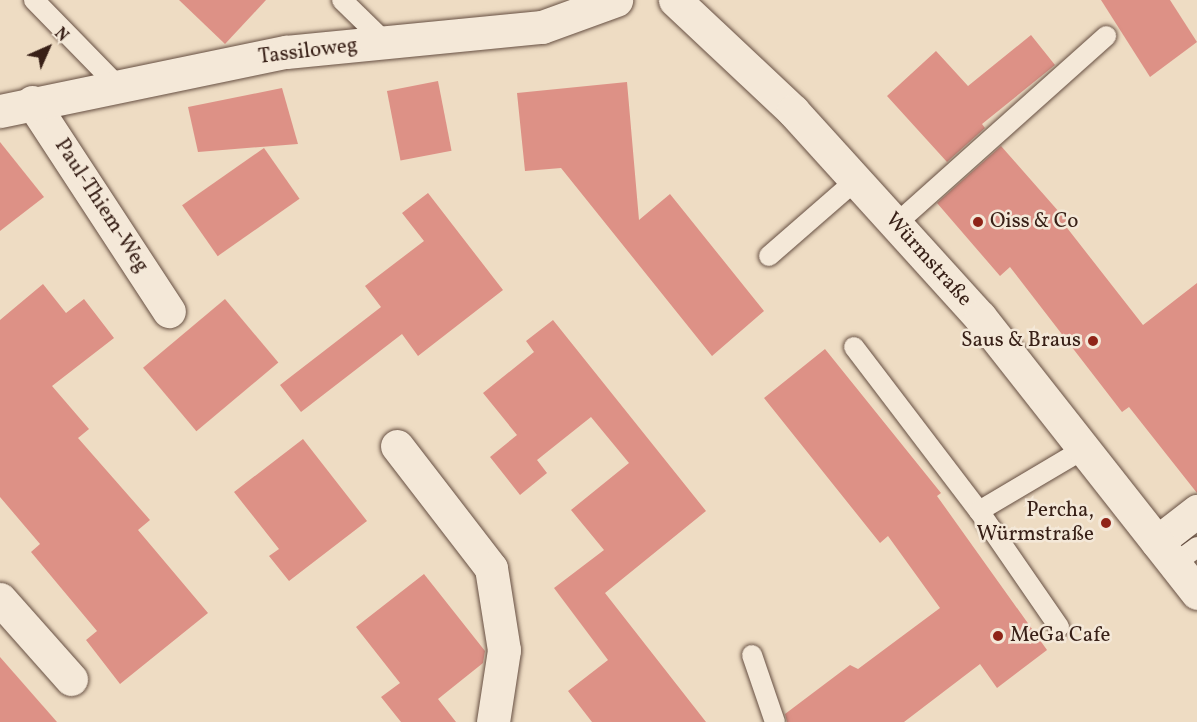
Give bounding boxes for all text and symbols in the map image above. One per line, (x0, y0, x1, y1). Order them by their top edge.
north arrow (18, 18, 78, 78)
text: N (49, 23, 73, 47)
street label: Tassiloweg (257, 33, 359, 71)
street label: Paul-Thiem-Weg (48, 134, 154, 278)
street label: Würmstraße (879, 208, 977, 312)
place label: Oiss & Co (990, 209, 1079, 235)
marker: Oiss & Co (971, 215, 985, 229)
place label: Saus & Braus (961, 328, 1081, 354)
marker: Saus & Braus (1086, 334, 1100, 348)
place label: Percha, Würmstraße (976, 498, 1094, 548)
marker: Percha, Würmstraße (1099, 516, 1113, 530)
place label: MeGa Cafe (1010, 623, 1110, 649)
marker: MeGa Cafe (991, 629, 1005, 643)

